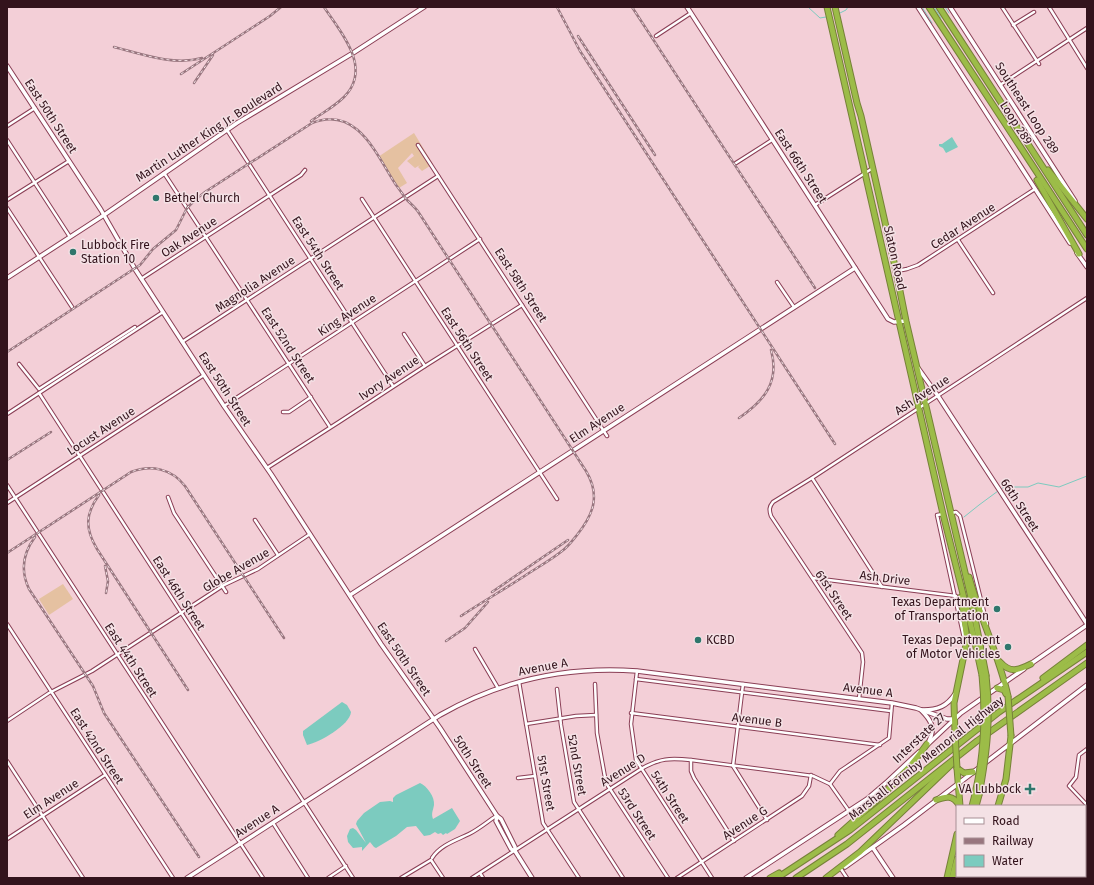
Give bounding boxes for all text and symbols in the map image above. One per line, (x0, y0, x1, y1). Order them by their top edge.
street label: Southeast Loop 289 (992, 59, 1062, 157)
street label: East 50th Street (22, 76, 81, 156)
street label: Martin Luther King Jr. Boulevard (133, 79, 285, 185)
street label: Loop 289 (997, 99, 1035, 147)
street label: East 66th Street (772, 126, 831, 206)
place label: Bethel Church (164, 191, 240, 205)
marker: Bethel Church (151, 193, 161, 203)
street label: Cedar Avenue (928, 200, 998, 252)
street label: East 54th Street (289, 213, 347, 293)
street label: Oak Avenue (158, 214, 220, 260)
street label: Slaton Road (881, 224, 909, 292)
place label: Lubbock Fire Station 10 (81, 238, 150, 266)
street label: East 58th Street (492, 245, 551, 325)
marker: Lubbock Fire Station 10 (68, 247, 78, 257)
street label: Magnolia Avenue (212, 253, 298, 315)
street label: King Avenue (315, 291, 379, 339)
street label: East 52nd Street (258, 304, 318, 386)
street label: East 56th Street (438, 304, 496, 384)
street label: East 50th Street (196, 349, 255, 429)
street label: Ivory Avenue (356, 353, 422, 403)
street label: Ash Avenue (892, 372, 952, 418)
street label: Elm Avenue (567, 400, 627, 446)
street label: Locust Avenue (64, 404, 138, 458)
street label: 66th Street (998, 476, 1043, 534)
street label: Globe Avenue (200, 545, 272, 595)
street label: East 46th Street (150, 553, 209, 633)
street label: 61st Street (812, 568, 856, 623)
street label: Ash Drive (859, 568, 911, 588)
place label: Texas Department of Transportation (891, 595, 990, 623)
marker: Texas Department of Transportation (992, 604, 1002, 614)
street label: East 44th Street (102, 620, 161, 700)
street label: East 50th Street (374, 620, 434, 699)
place label: KCBD (706, 633, 735, 647)
place label: Texas Department of Motor Vehicles (902, 633, 1001, 661)
marker: KCBD (693, 635, 703, 645)
marker: Texas Department of Motor Vehicles (1003, 642, 1013, 652)
street label: Avenue A (517, 655, 569, 679)
street label: Avenue A (842, 680, 894, 700)
street label: Marshall Formby Memorial Highway (846, 693, 1006, 823)
street label: East 42nd Street (67, 705, 127, 787)
street label: Avenue B (731, 710, 783, 730)
street label: Interstate 27 (890, 710, 948, 766)
street label: 50th Street (451, 733, 496, 791)
street label: 52nd Street (565, 733, 589, 797)
street label: Avenue D (598, 750, 648, 789)
street label: 51st Street (534, 754, 558, 813)
street label: 54th Street (648, 768, 692, 826)
street label: Elm Avenue (21, 776, 81, 822)
place label: VA Lubbock (959, 782, 1022, 796)
marker: VA Lubbock (1024, 783, 1036, 795)
street label: 53rd Street (615, 785, 659, 843)
street label: Avenue A (232, 801, 282, 840)
street label: Avenue G (720, 803, 770, 843)
legend (956, 805, 1086, 877)
text: Road (992, 814, 1020, 828)
text: Railway (992, 834, 1033, 848)
text: Water (992, 854, 1024, 868)

